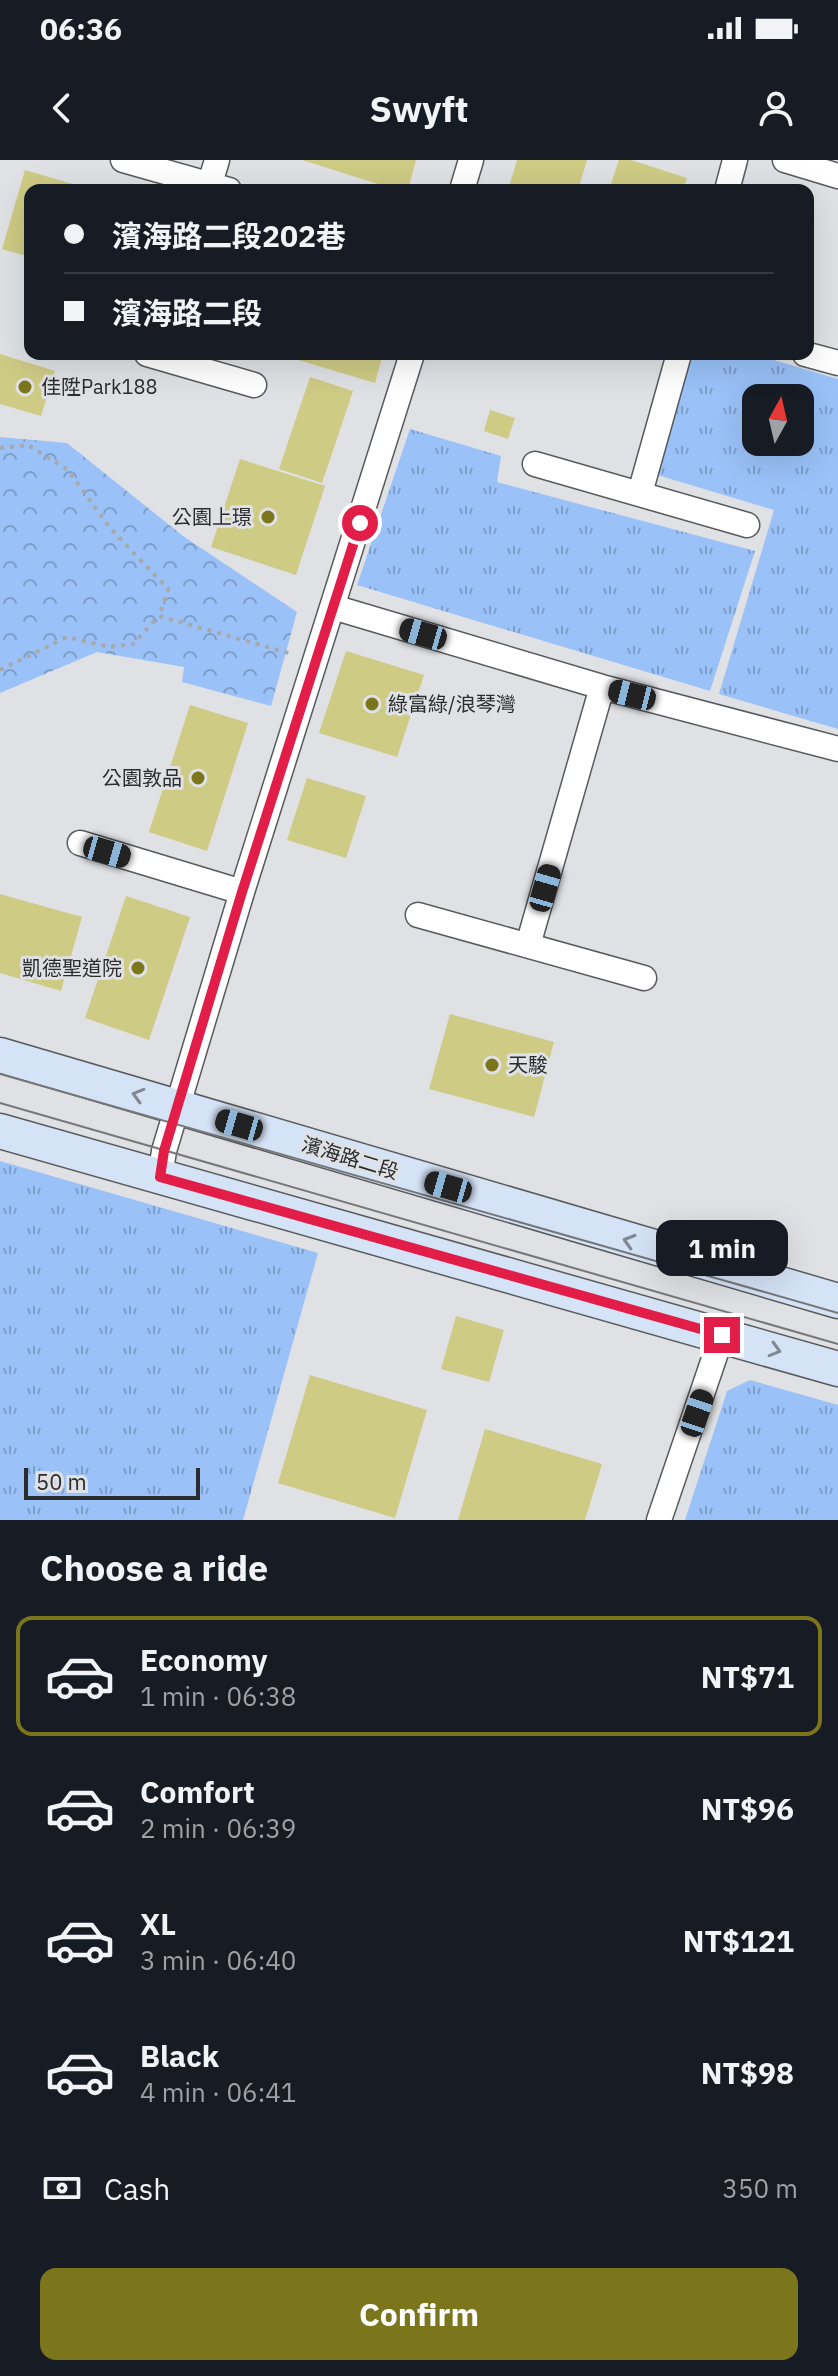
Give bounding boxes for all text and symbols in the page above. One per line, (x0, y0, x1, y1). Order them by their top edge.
text: 06:36 (40, 9, 122, 48)
text: Swyft (369, 85, 469, 132)
icon: back (40, 86, 84, 130)
icon: person (754, 86, 798, 130)
text: 濱海路二段202巷 (112, 216, 346, 255)
text: 濱海路二段 (112, 293, 262, 332)
place label: 佳陞Park188 (41, 373, 157, 400)
marker: 佳陞Park188 (16, 378, 34, 396)
north arrow (742, 384, 814, 456)
map controls (742, 384, 814, 456)
place label: 公園上璟 (172, 503, 252, 530)
route start (342, 505, 378, 541)
marker: 公園上璟 (259, 508, 277, 526)
car (397, 616, 449, 652)
car (606, 678, 658, 712)
place label: 綠富綠/浪琴灣 (388, 690, 516, 717)
marker: 綠富綠/浪琴灣 (363, 695, 381, 713)
place label: 公園敦品 (102, 764, 182, 791)
marker: 公園敦品 (189, 769, 207, 787)
car (81, 834, 133, 870)
car (527, 862, 563, 914)
place label: 凱德聖道院 (22, 954, 122, 981)
marker: 凱德聖道院 (129, 959, 147, 977)
place label: 天駿 (508, 1051, 548, 1078)
marker: 天駿 (483, 1056, 501, 1074)
one-way arrow (131, 1088, 145, 1104)
car (213, 1107, 265, 1143)
street label: 濱海路二段 (298, 1130, 402, 1185)
car (422, 1169, 474, 1205)
callout: 1 min (656, 1219, 788, 1275)
text: 1 min (688, 1231, 756, 1265)
one-way arrow (622, 1234, 636, 1250)
route end (704, 1317, 740, 1353)
one-way arrow (768, 1341, 782, 1357)
car (678, 1386, 716, 1440)
scale bar (24, 1464, 200, 1500)
text: 50 m (36, 1467, 87, 1496)
text: Choose a ride (40, 1544, 268, 1591)
icon: car (44, 1640, 116, 1712)
text: Economy (140, 1640, 268, 1679)
text: NT$71 (701, 1657, 794, 1696)
text: 1 min · 06:38 (140, 1679, 296, 1713)
icon: car (44, 1772, 116, 1844)
text: Comfort (140, 1772, 255, 1811)
text: NT$96 (701, 1789, 794, 1828)
text: 2 min · 06:39 (140, 1811, 296, 1845)
icon: car (44, 1904, 116, 1976)
text: XL (140, 1904, 176, 1943)
text: NT$121 (683, 1921, 794, 1960)
text: 3 min · 06:40 (140, 1943, 296, 1977)
icon: car (44, 2036, 116, 2108)
text: Black (140, 2036, 219, 2075)
text: NT$98 (701, 2053, 794, 2092)
text: 4 min · 06:41 (140, 2075, 296, 2109)
icon: cash (40, 2166, 84, 2210)
text: Cash (104, 2169, 170, 2208)
text: 350 m (722, 2171, 798, 2205)
button: Confirm (40, 2268, 798, 2360)

